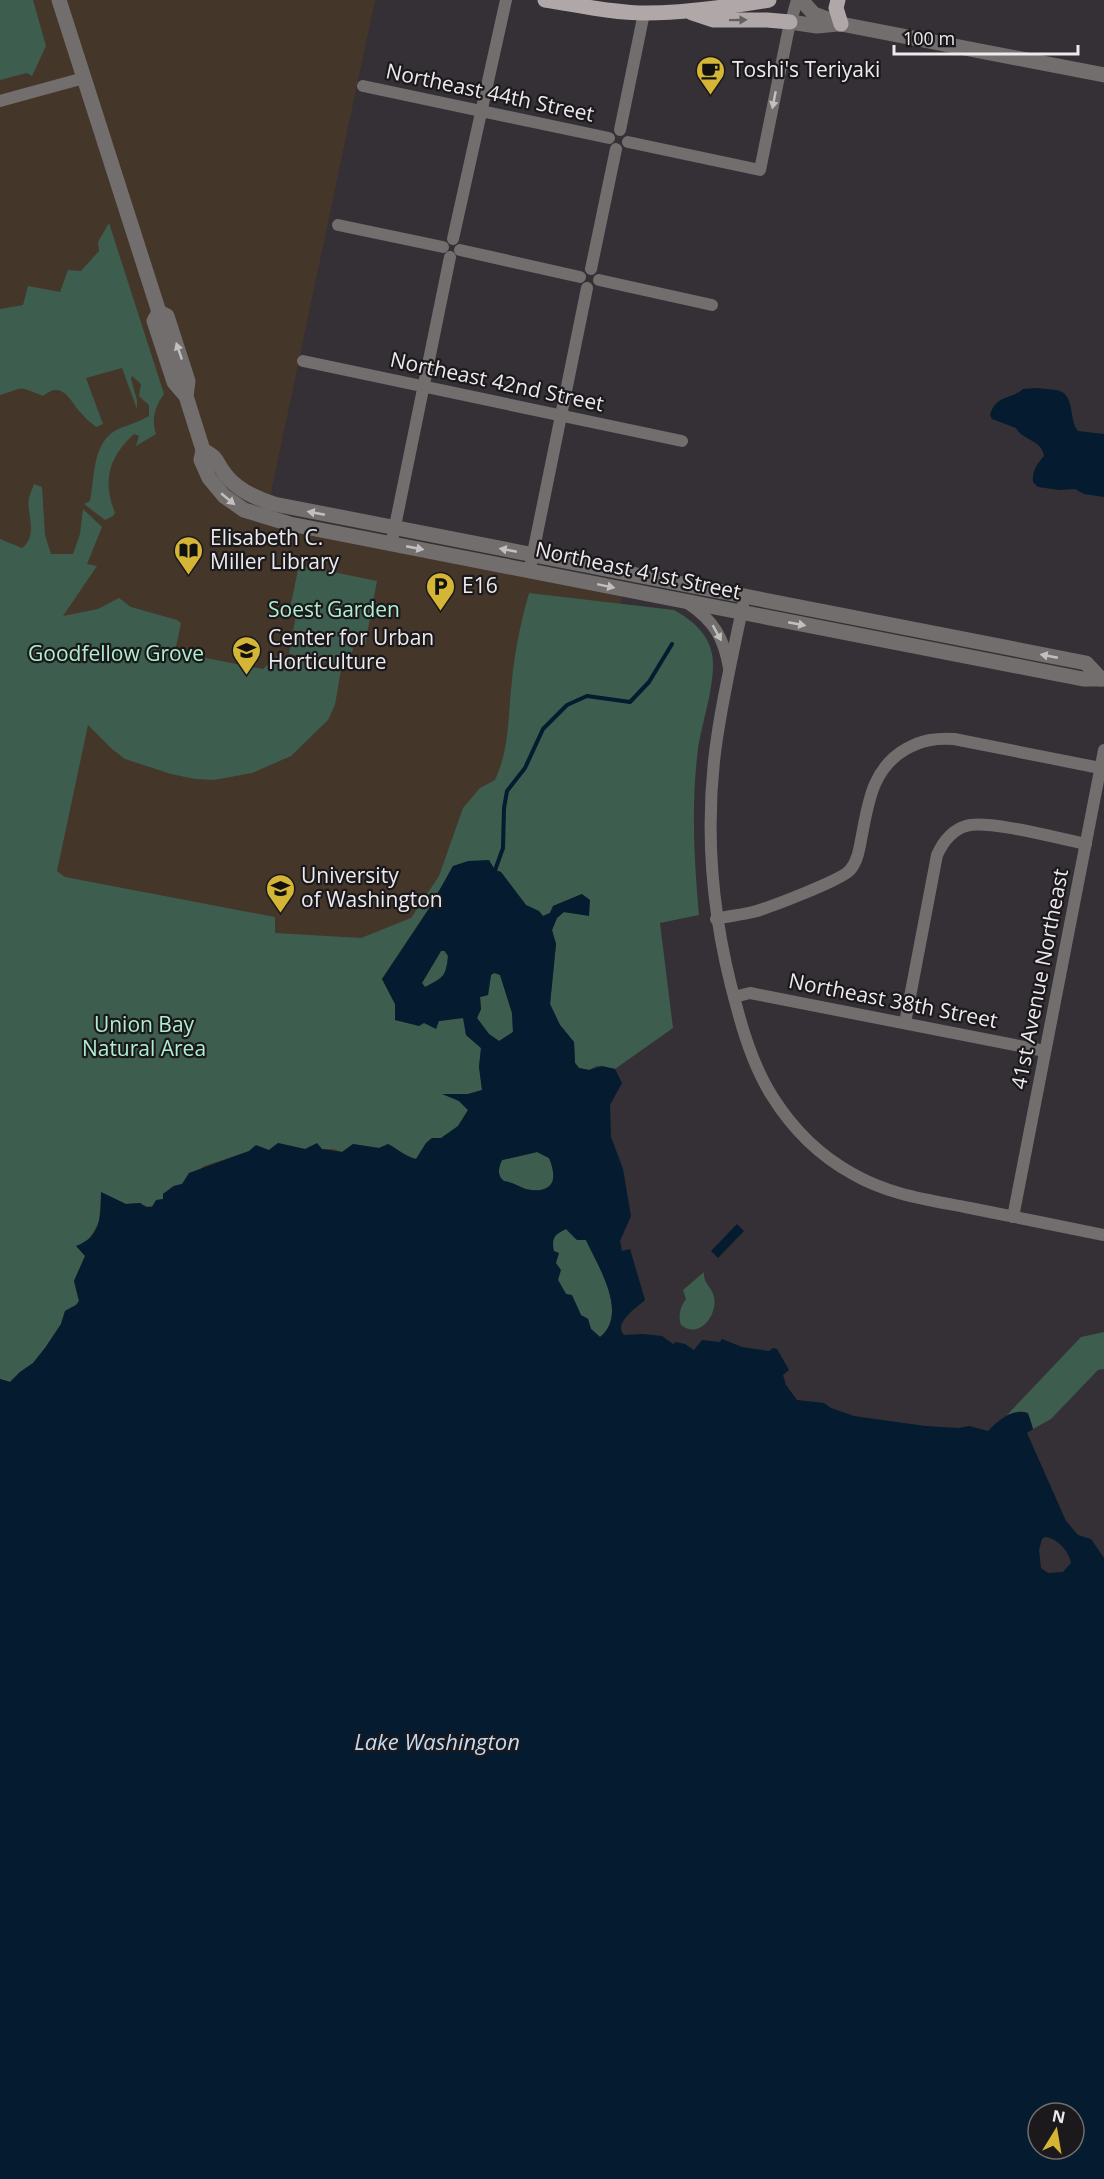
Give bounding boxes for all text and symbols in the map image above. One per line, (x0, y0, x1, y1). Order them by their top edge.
one-way arrow (728, 15, 747, 25)
scale bar (894, 18, 1078, 56)
text: 100 m (903, 26, 955, 50)
cafe icon: Toshi's Teriyaki (695, 54, 727, 96)
place label: Toshi's Teriyaki (732, 55, 880, 83)
street label: Northeast 44th Street (383, 56, 597, 128)
one-way arrow (769, 90, 778, 109)
one-way arrow (173, 342, 183, 360)
street label: Northeast 42nd Street (388, 345, 607, 417)
one-way arrow (220, 492, 236, 505)
one-way arrow (307, 508, 326, 517)
place label: Elisabeth C. Miller Library (210, 523, 340, 575)
library icon: Elisabeth C. Miller Library (173, 534, 205, 576)
street label: Northeast 41st Street (533, 535, 744, 605)
one-way arrow (406, 544, 425, 553)
one-way arrow (498, 545, 517, 554)
parking icon: E16 (425, 570, 457, 612)
place label: E16 (462, 571, 498, 599)
one-way arrow (597, 582, 616, 591)
park label: Soest Garden (268, 595, 400, 623)
one-way arrow (788, 620, 807, 629)
place label: Center for Urban Horticulture (268, 623, 434, 675)
one-way arrow (712, 624, 722, 641)
school or university icon: Center for Urban Horticulture (231, 634, 263, 676)
park label: Goodfellow Grove (28, 639, 204, 667)
one-way arrow (1040, 651, 1059, 660)
place label: University of Washington (301, 861, 443, 913)
street label: 41st Avenue Northeast (1004, 866, 1074, 1091)
school or university icon: University of Washington (264, 872, 296, 914)
street label: Northeast 38th Street (786, 966, 1000, 1034)
park label: Union Bay Natural Area (82, 1010, 206, 1062)
water label: Lake Washington (354, 1726, 520, 1756)
north arrow (1026, 2101, 1086, 2161)
text: N (1050, 2104, 1067, 2128)

